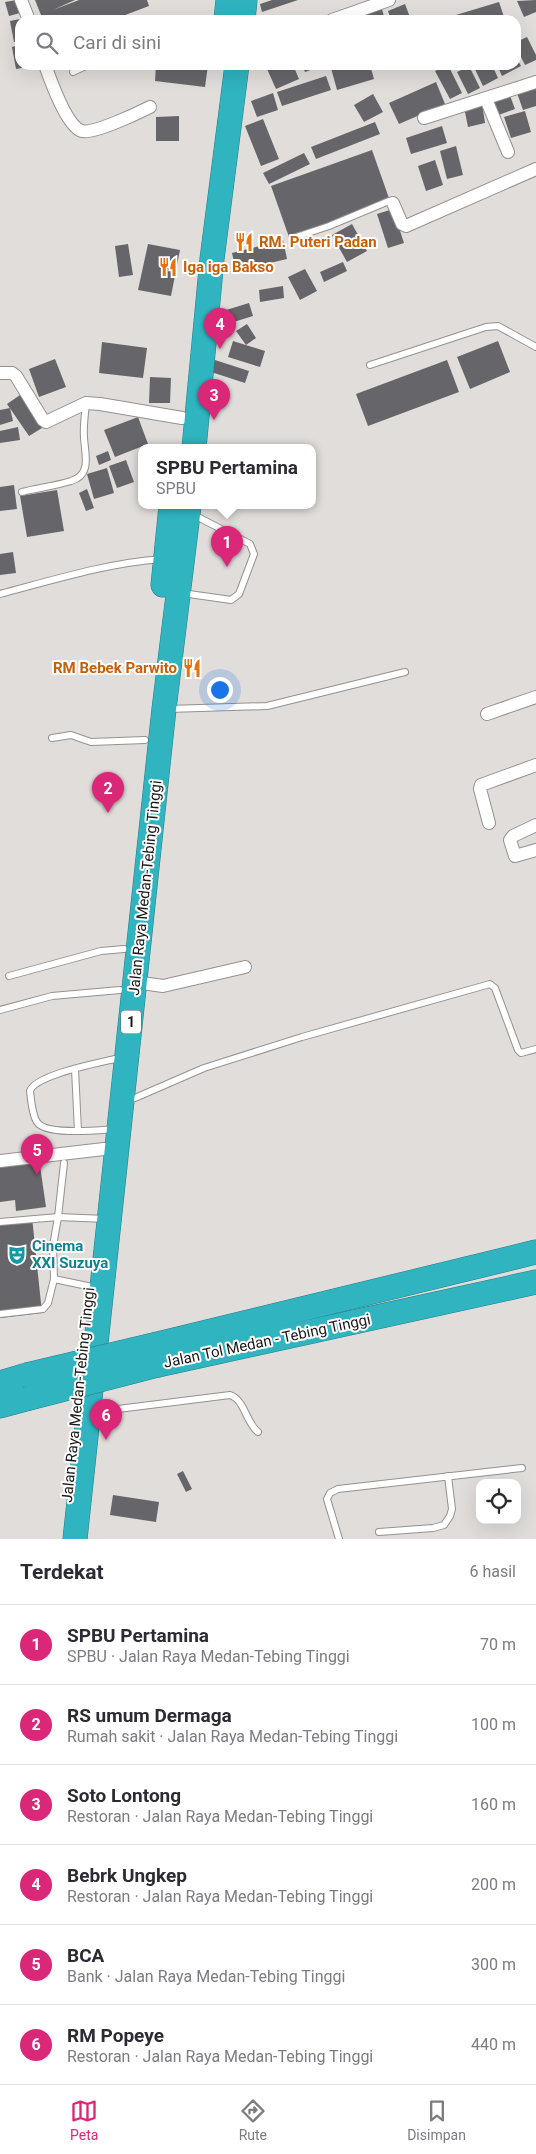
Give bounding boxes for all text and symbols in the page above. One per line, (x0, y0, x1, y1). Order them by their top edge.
search box (15, 15, 521, 70)
icon: search (33, 29, 61, 57)
text: Cari di sini (73, 31, 161, 54)
restaurant icon: RM. Puteri Padan (233, 231, 255, 253)
place label: RM. Puteri Padan (259, 233, 377, 251)
restaurant icon: Iga iga Bakso (157, 256, 179, 278)
place label: Iga iga Bakso (183, 258, 274, 276)
pin: 4 (204, 308, 236, 349)
pin: 3 (198, 379, 230, 420)
popup (138, 444, 316, 509)
text: SPBU Pertamina (156, 456, 298, 479)
text: SPBU (156, 479, 196, 498)
pin: 1 (211, 526, 243, 567)
restaurant icon: RM Bebek Parwito (181, 657, 203, 679)
place label: RM Bebek Parwito (53, 659, 177, 677)
your location (207, 677, 233, 703)
pin: 2 (92, 772, 124, 813)
street label: Jalan Raya Medan-Tebing Tinggi (125, 780, 165, 996)
road number: 1 (121, 1010, 141, 1034)
pin: 5 (21, 1134, 53, 1175)
place label: Cinema XXI Suzuya (32, 1237, 108, 1272)
theatre icon: Cinema XXI Suzuya (6, 1244, 28, 1266)
street label: Jalan Raya Medan-Tebing Tinggi (58, 1287, 98, 1503)
street label: Jalan Tol Medan - Tebing Tinggi (162, 1310, 372, 1372)
pin: 6 (90, 1399, 122, 1440)
map controls (476, 1479, 521, 1524)
button: locate (476, 1479, 521, 1524)
text: Terdekat (20, 1560, 104, 1584)
text: 6 hasil (469, 1562, 516, 1581)
text: SPBU Pertamina (67, 1624, 209, 1647)
text: 1 (31, 1635, 41, 1654)
text: 70 m (480, 1635, 516, 1654)
text: SPBU · Jalan Raya Medan-Tebing Tinggi (67, 1647, 350, 1666)
text: RS umum Dermaga (67, 1704, 232, 1727)
text: 2 (31, 1715, 41, 1734)
text: 100 m (471, 1715, 516, 1734)
text: Rumah sakit · Jalan Raya Medan-Tebing Tinggi (67, 1727, 398, 1746)
text: Soto Lontong (67, 1784, 181, 1807)
text: 3 (31, 1795, 41, 1814)
text: 160 m (471, 1795, 516, 1814)
text: Restoran · Jalan Raya Medan-Tebing Tinggi (67, 1807, 373, 1826)
text: Bebrk Ungkep (67, 1864, 187, 1887)
text: 4 (31, 1875, 41, 1894)
text: 200 m (471, 1875, 516, 1894)
text: Restoran · Jalan Raya Medan-Tebing Tinggi (67, 1887, 373, 1906)
text: BCA (67, 1944, 104, 1967)
text: 5 (31, 1955, 41, 1974)
text: 300 m (471, 1955, 516, 1974)
text: Bank · Jalan Raya Medan-Tebing Tinggi (67, 1967, 345, 1986)
text: RM Popeye (67, 2024, 164, 2047)
text: 6 (31, 2035, 41, 2054)
text: 440 m (471, 2035, 516, 2054)
text: Restoran · Jalan Raya Medan-Tebing Tinggi (67, 2047, 373, 2066)
tab: Peta (70, 2097, 98, 2143)
tab: Rute (239, 2097, 267, 2143)
tab: Disimpan (407, 2097, 466, 2143)

